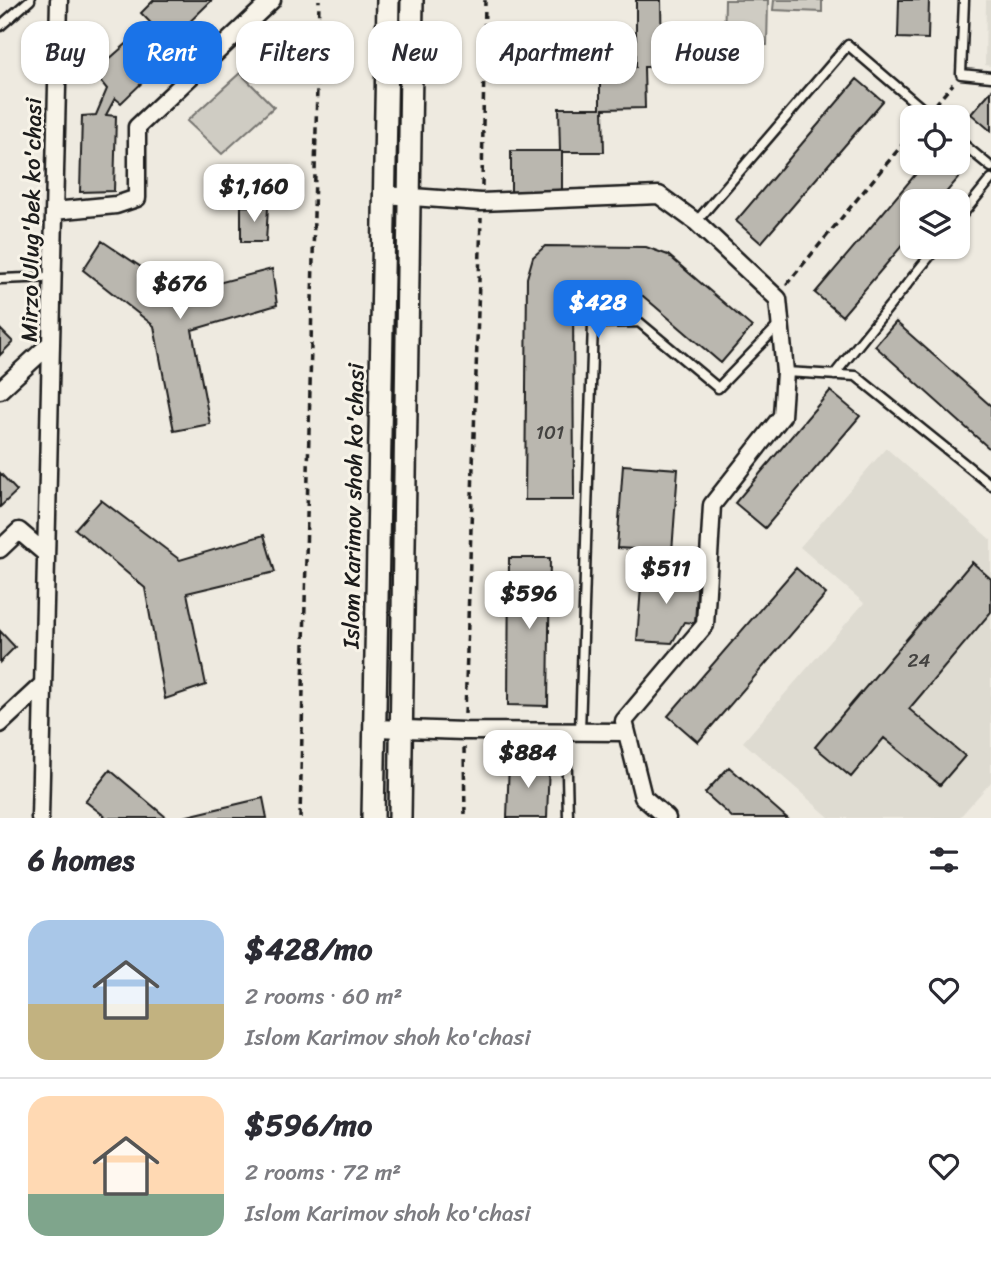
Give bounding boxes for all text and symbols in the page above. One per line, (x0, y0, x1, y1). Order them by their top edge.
chip: Buy (21, 21, 109, 84)
chip: Rent (123, 21, 222, 84)
chip: Filters (236, 21, 354, 84)
chip: New (368, 21, 462, 84)
chip: Apartment (476, 21, 637, 84)
chip: House (651, 21, 764, 84)
street label: Mirzo Ulug'bek ko'chasi (9, 97, 54, 343)
map controls (900, 105, 970, 259)
button: locate (900, 105, 970, 175)
pin: $1,160 (197, 164, 311, 224)
text: $1,160 (220, 166, 289, 207)
button: layers (900, 189, 970, 259)
pin: $676 (139, 262, 221, 321)
text: $676 (153, 263, 207, 304)
pin: $428 (557, 280, 639, 340)
text: $428 (570, 282, 627, 323)
street label: Islom Karimov shoh ko'chasi (330, 362, 376, 650)
house number: 101 (536, 416, 564, 449)
pin: $511 (625, 546, 707, 606)
text: $511 (641, 548, 691, 589)
pin: $596 (488, 572, 570, 631)
text: $596 (501, 573, 557, 614)
house number: 24 (908, 644, 931, 677)
pin: $884 (487, 730, 569, 790)
text: $884 (499, 732, 557, 773)
text: 6 homes (28, 833, 135, 887)
icon: filters (925, 841, 963, 879)
text: $428/mo (245, 922, 373, 976)
icon: home (84, 948, 168, 1032)
icon: heart (925, 971, 963, 1009)
text: 2 rooms · 60 m² (245, 976, 403, 1017)
text: Islom Karimov shoh ko'chasi (245, 1017, 530, 1058)
text: $596/mo (245, 1098, 372, 1152)
icon: home (84, 1124, 168, 1208)
icon: heart (925, 1147, 963, 1185)
text: 2 rooms · 72 m² (245, 1152, 401, 1193)
text: Islom Karimov shoh ko'chasi (245, 1193, 530, 1234)

